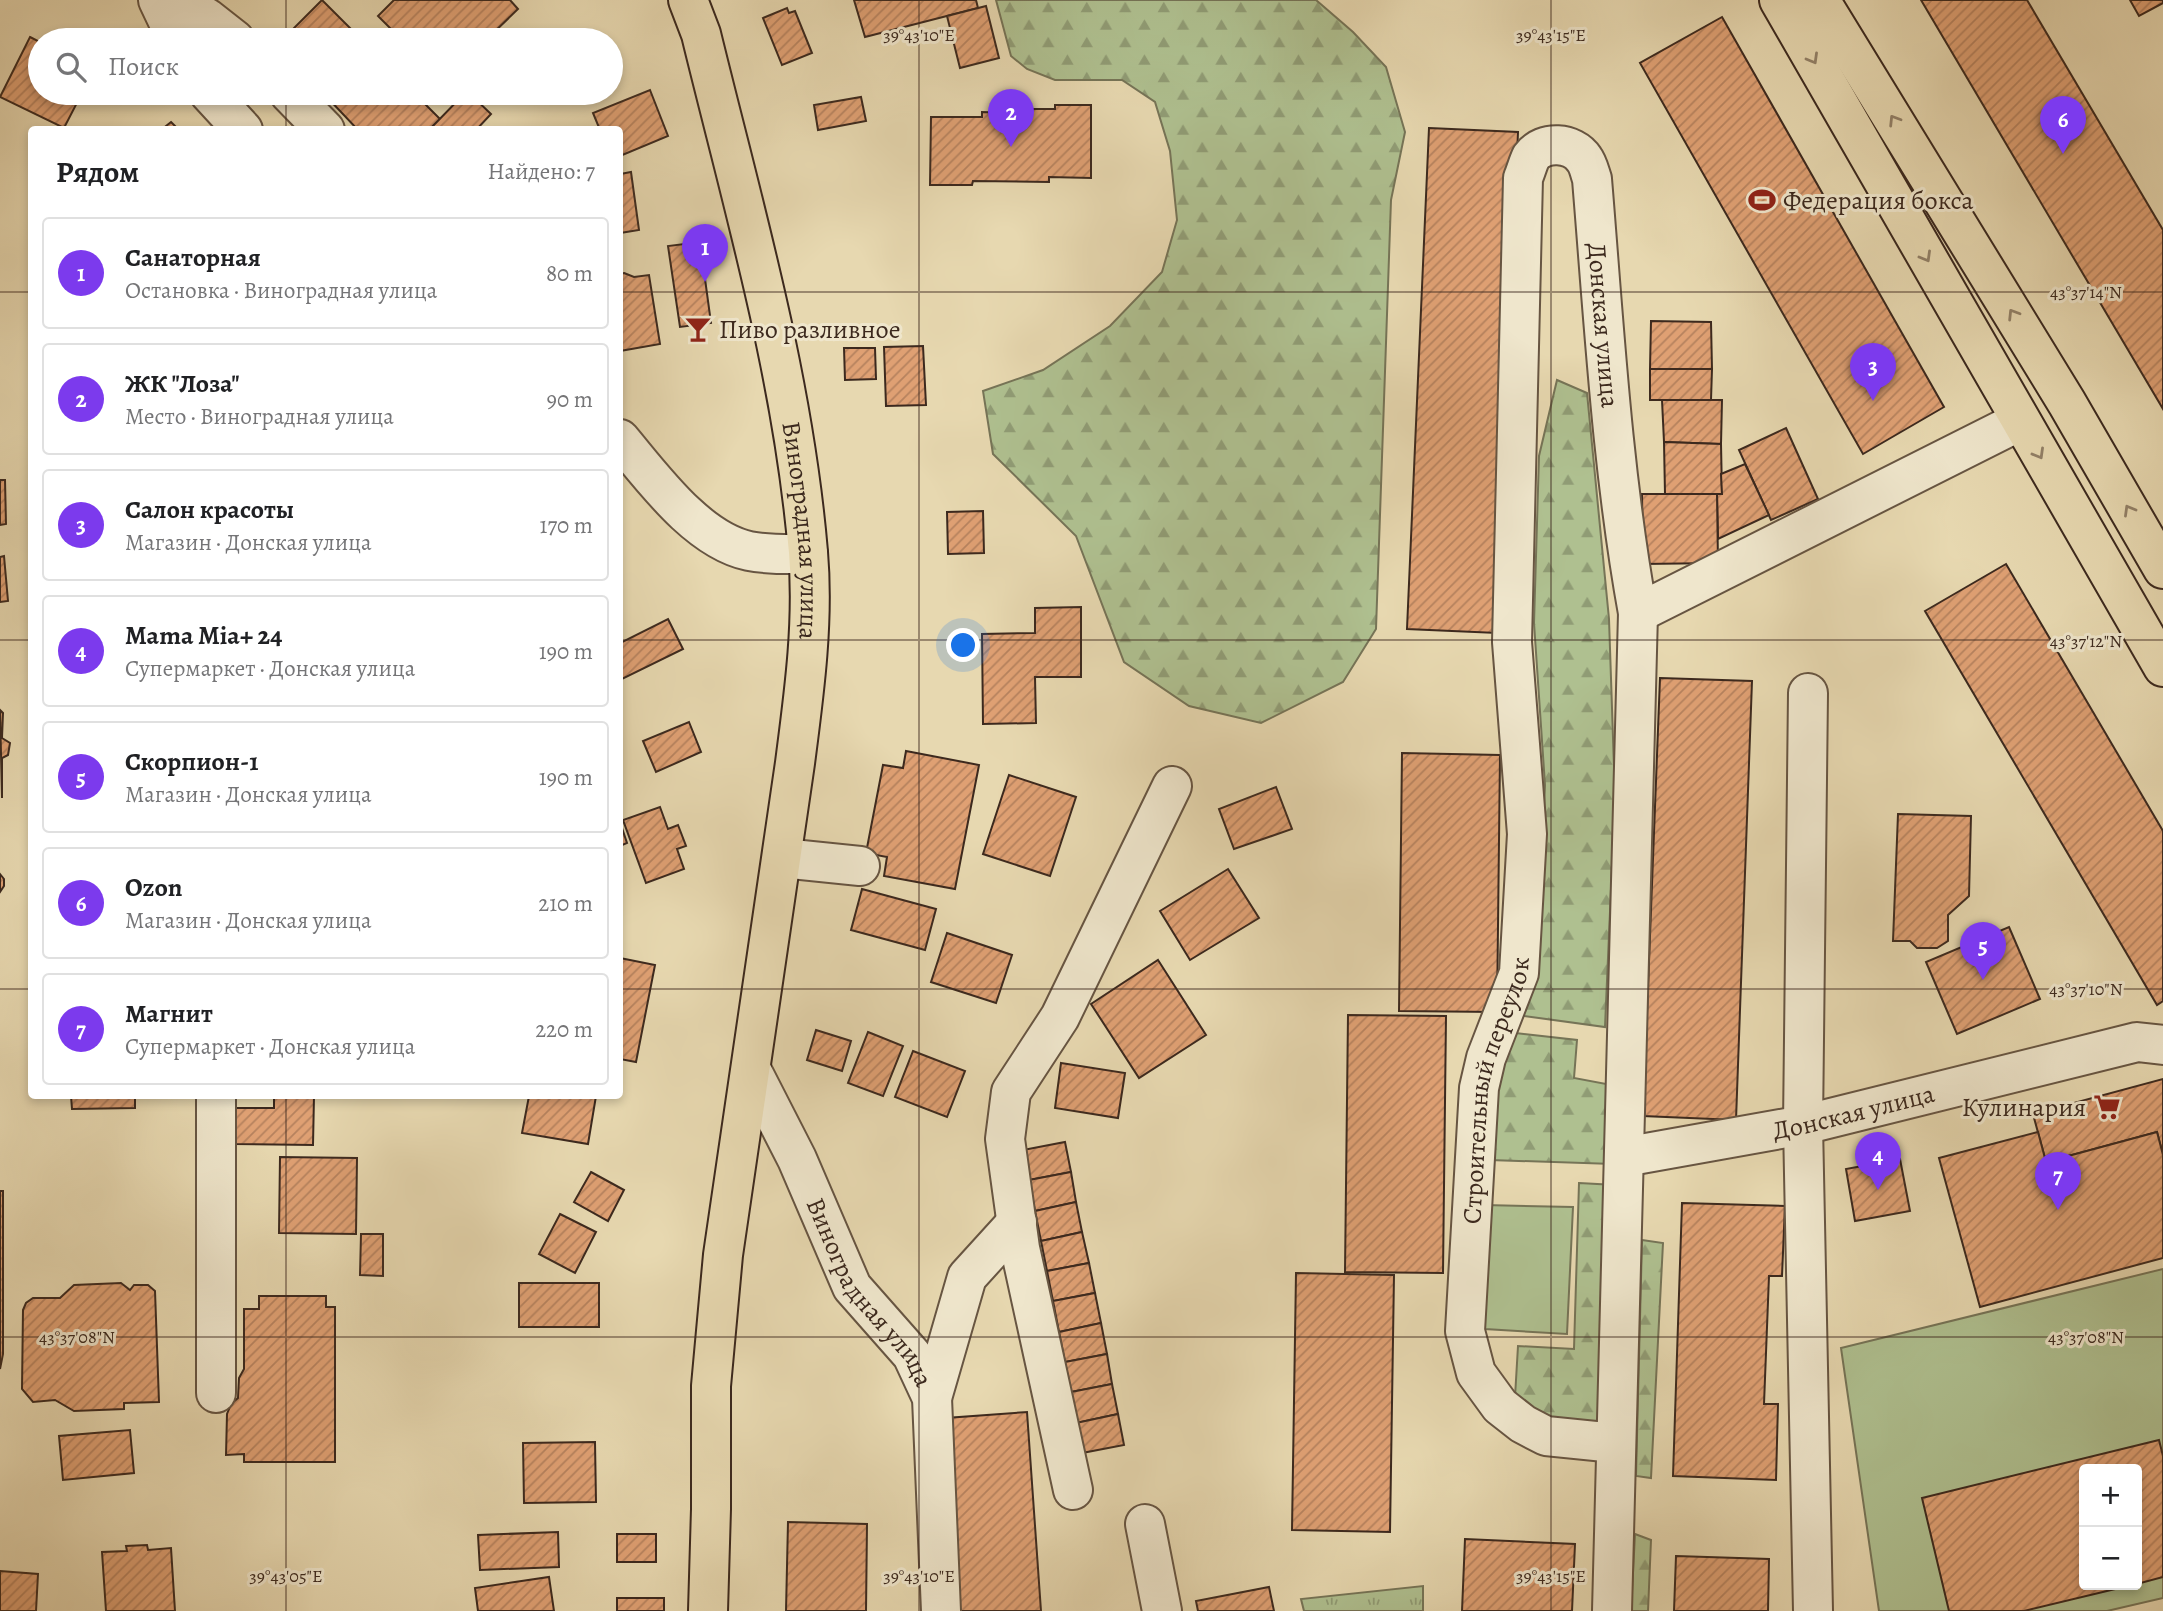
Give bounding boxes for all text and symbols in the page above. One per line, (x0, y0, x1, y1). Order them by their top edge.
text: 39°43'10"E (883, 23, 955, 47)
text: 39°43'15"E (1516, 23, 1586, 47)
search box (28, 28, 623, 105)
icon: search (52, 48, 90, 86)
text: Поиск (108, 49, 179, 84)
one-way arrow (1805, 52, 1818, 65)
pin: 2 (988, 89, 1034, 147)
pin: 6 (2040, 96, 2086, 154)
one-way arrow (1889, 115, 1902, 128)
text: Рядом (56, 152, 139, 192)
text: Найдено: 7 (488, 156, 595, 187)
place label: Федерация бокса (1783, 183, 1974, 218)
sports icon: Федерация бокса (1747, 185, 1777, 215)
pin: 1 (682, 224, 728, 282)
text: Санаторная (125, 240, 261, 275)
street label: Донская улица (1579, 242, 1628, 409)
one-way arrow (1918, 249, 1931, 262)
text: 1 (77, 258, 85, 289)
text: 80 m (546, 258, 593, 289)
text: Остановка · Виноградная улица (125, 275, 437, 306)
text: 43°37'14"N (2050, 280, 2122, 304)
one-way arrow (2008, 309, 2021, 322)
place label: Пиво разливное (719, 312, 901, 347)
bar icon: Пиво разливное (683, 314, 713, 344)
pin: 3 (1850, 343, 1896, 401)
text: ЖК "Лоза" (125, 366, 239, 401)
text: 2 (75, 384, 87, 415)
text: 90 m (547, 384, 593, 415)
text: Место · Виноградная улица (125, 401, 394, 432)
street label: Виноградная улица (773, 419, 827, 641)
one-way arrow (2031, 447, 2044, 459)
text: Салон красоты (125, 492, 294, 527)
one-way arrow (2124, 504, 2137, 517)
text: 3 (76, 510, 86, 541)
text: 170 m (540, 510, 593, 541)
text: Магазин · Донская улица (125, 527, 372, 558)
text: Mama Mia+ 24 (125, 618, 282, 653)
your location (946, 628, 980, 662)
text: 43°37'12"N (2050, 629, 2122, 653)
text: 4 (76, 636, 86, 667)
text: 190 m (539, 636, 593, 667)
text: Супермаркет · Донская улица (125, 653, 415, 684)
text: Скорпион-1 (125, 744, 259, 779)
text: 5 (76, 762, 86, 793)
text: 190 m (539, 762, 593, 793)
text: Магазин · Донская улица (125, 779, 372, 810)
text: Ozon (125, 870, 183, 905)
text: 6 (76, 888, 86, 919)
text: 210 m (538, 888, 593, 919)
text: Магазин · Донская улица (125, 905, 372, 936)
pin: 5 (1960, 922, 2006, 980)
street label: Строительный переулок (1454, 956, 1538, 1225)
text: 43°37'10"N (2049, 977, 2123, 1001)
text: Магнит (125, 996, 213, 1031)
text: 7 (76, 1014, 86, 1045)
text: 220 m (535, 1014, 593, 1045)
text: Супермаркет · Донская улица (125, 1031, 415, 1062)
street label: Донская улица (1770, 1076, 1938, 1148)
place label: Кулинария (1962, 1090, 2086, 1125)
supermarket icon: Кулинария (2092, 1092, 2122, 1122)
pin: 4 (1855, 1132, 1901, 1190)
pin: 7 (2035, 1152, 2081, 1210)
street label: Виноградная улица (798, 1192, 941, 1392)
text: 43°37'08"N (39, 1325, 115, 1349)
text: 43°37'08"N (2048, 1325, 2124, 1349)
map controls (2079, 1464, 2142, 1590)
button: + (2079, 1464, 2142, 1527)
button: − (2079, 1527, 2142, 1590)
text: 39°43'05"E (249, 1564, 323, 1588)
text: 39°43'10"E (883, 1564, 955, 1588)
text: 39°43'15"E (1516, 1564, 1586, 1588)

